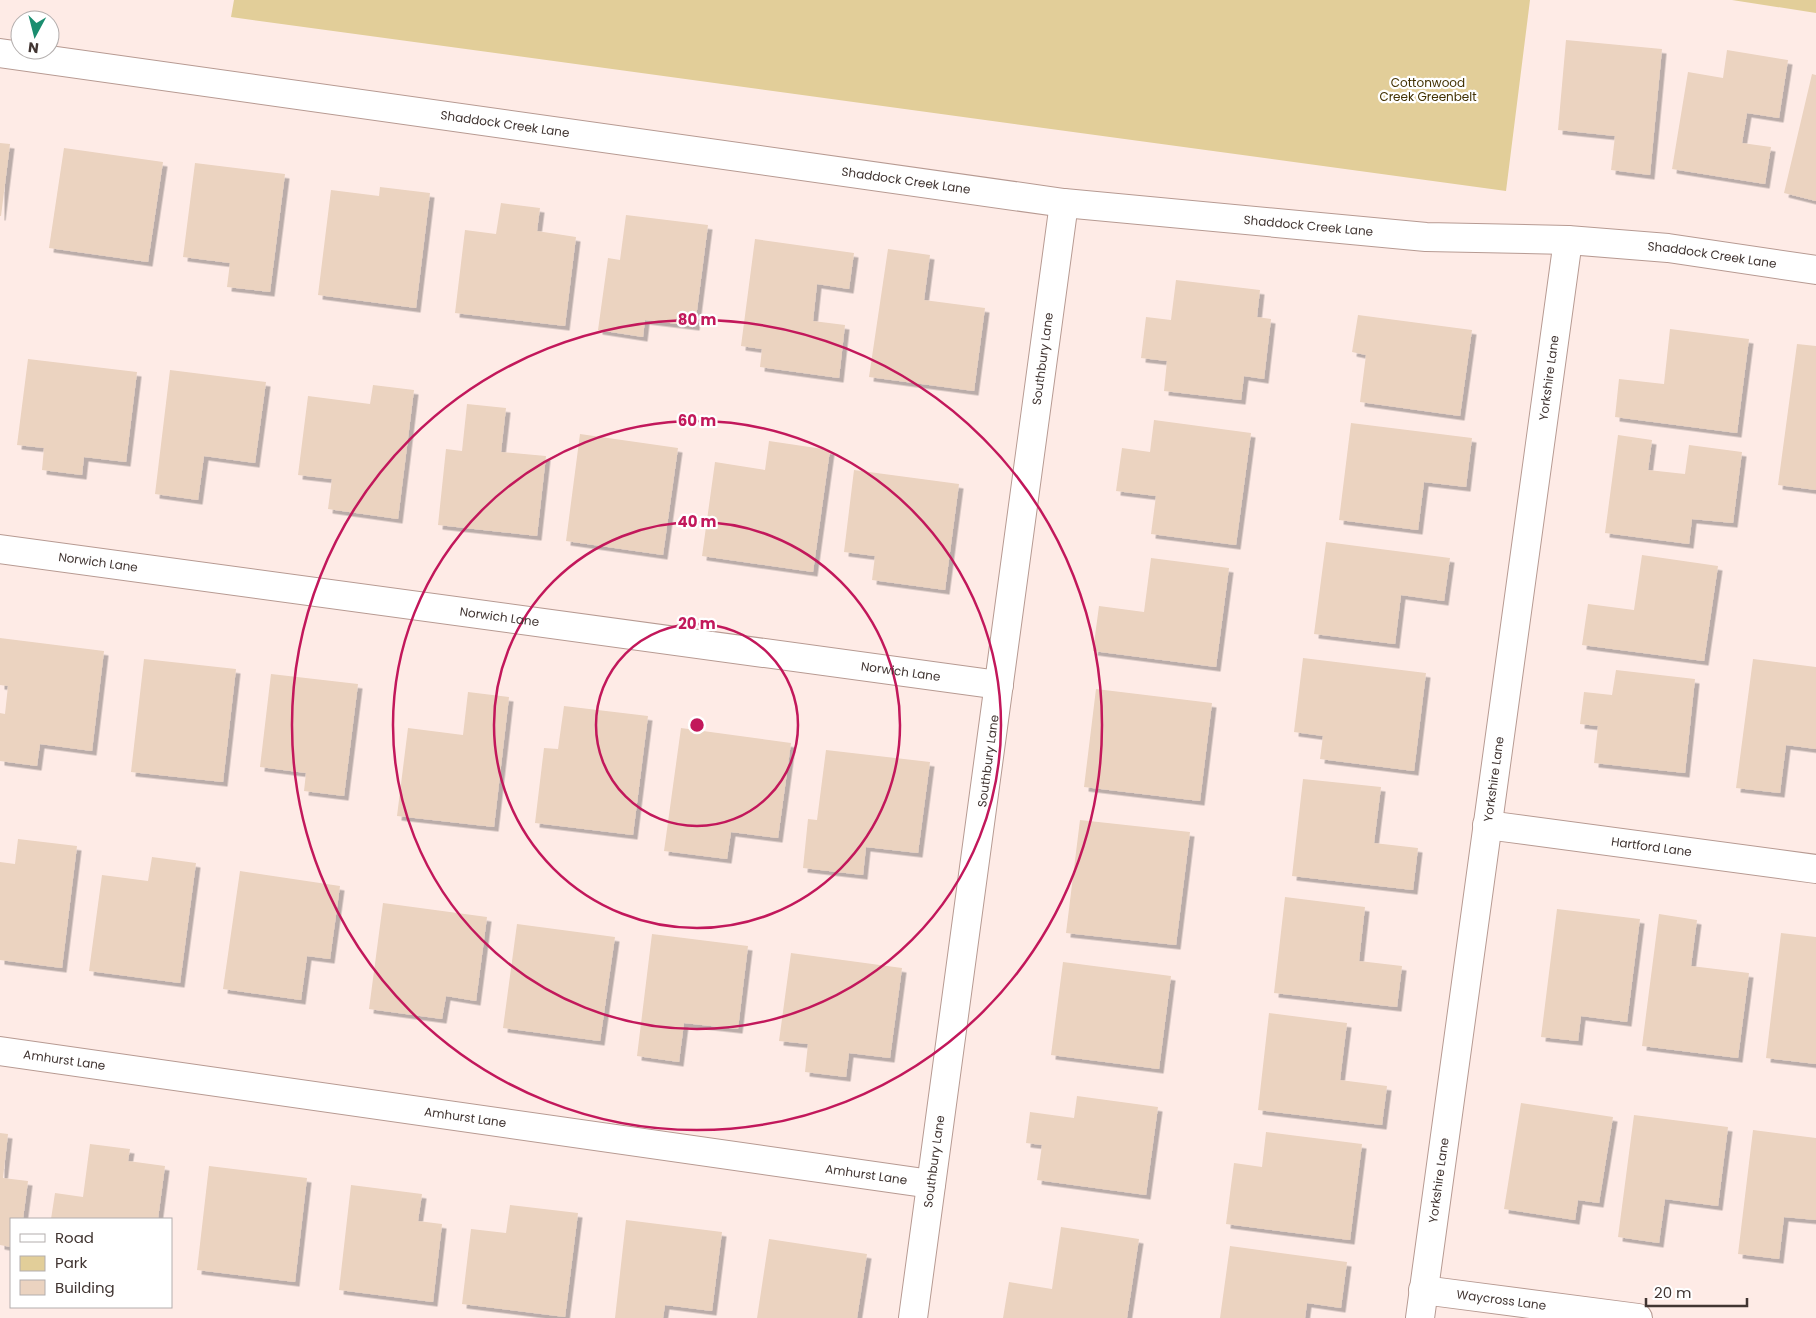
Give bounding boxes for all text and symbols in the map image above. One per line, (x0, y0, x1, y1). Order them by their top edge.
north arrow (10, 10, 60, 60)
text: N (27, 37, 40, 58)
park label: Cottonwood Creek Greenbelt (1379, 74, 1477, 105)
street label: Shaddock Creek Lane (440, 106, 571, 141)
street label: Shaddock Creek Lane (841, 163, 972, 198)
street label: Shaddock Creek Lane (1243, 211, 1374, 240)
street label: Shaddock Creek Lane (1647, 237, 1778, 272)
text: 80 m (678, 309, 716, 330)
street label: Southbury Lane (1028, 311, 1057, 406)
street label: Yorkshire Lane (1534, 334, 1563, 421)
text: 60 m (678, 410, 716, 431)
text: 40 m (677, 511, 717, 532)
street label: Norwich Lane (57, 548, 139, 576)
street label: Norwich Lane (459, 603, 540, 630)
text: 20 m (678, 613, 716, 634)
street label: Norwich Lane (860, 657, 942, 685)
street label: Southbury Lane (973, 714, 1003, 808)
centre of rings (688, 716, 706, 734)
street label: Yorkshire Lane (1479, 735, 1508, 823)
street label: Hartford Lane (1610, 833, 1693, 860)
street label: Amhurst Lane (22, 1045, 107, 1074)
street label: Amhurst Lane (423, 1103, 507, 1131)
street label: Southbury Lane (919, 1114, 948, 1209)
street label: Yorkshire Lane (1424, 1137, 1453, 1224)
street label: Amhurst Lane (824, 1160, 908, 1189)
legend (10, 1218, 172, 1308)
text: Road (55, 1227, 94, 1248)
text: Park (55, 1252, 87, 1273)
scale bar (1646, 1276, 1747, 1308)
text: Building (55, 1277, 115, 1298)
text: 20 m (1654, 1282, 1692, 1303)
street label: Waycross Lane (1456, 1285, 1547, 1314)

